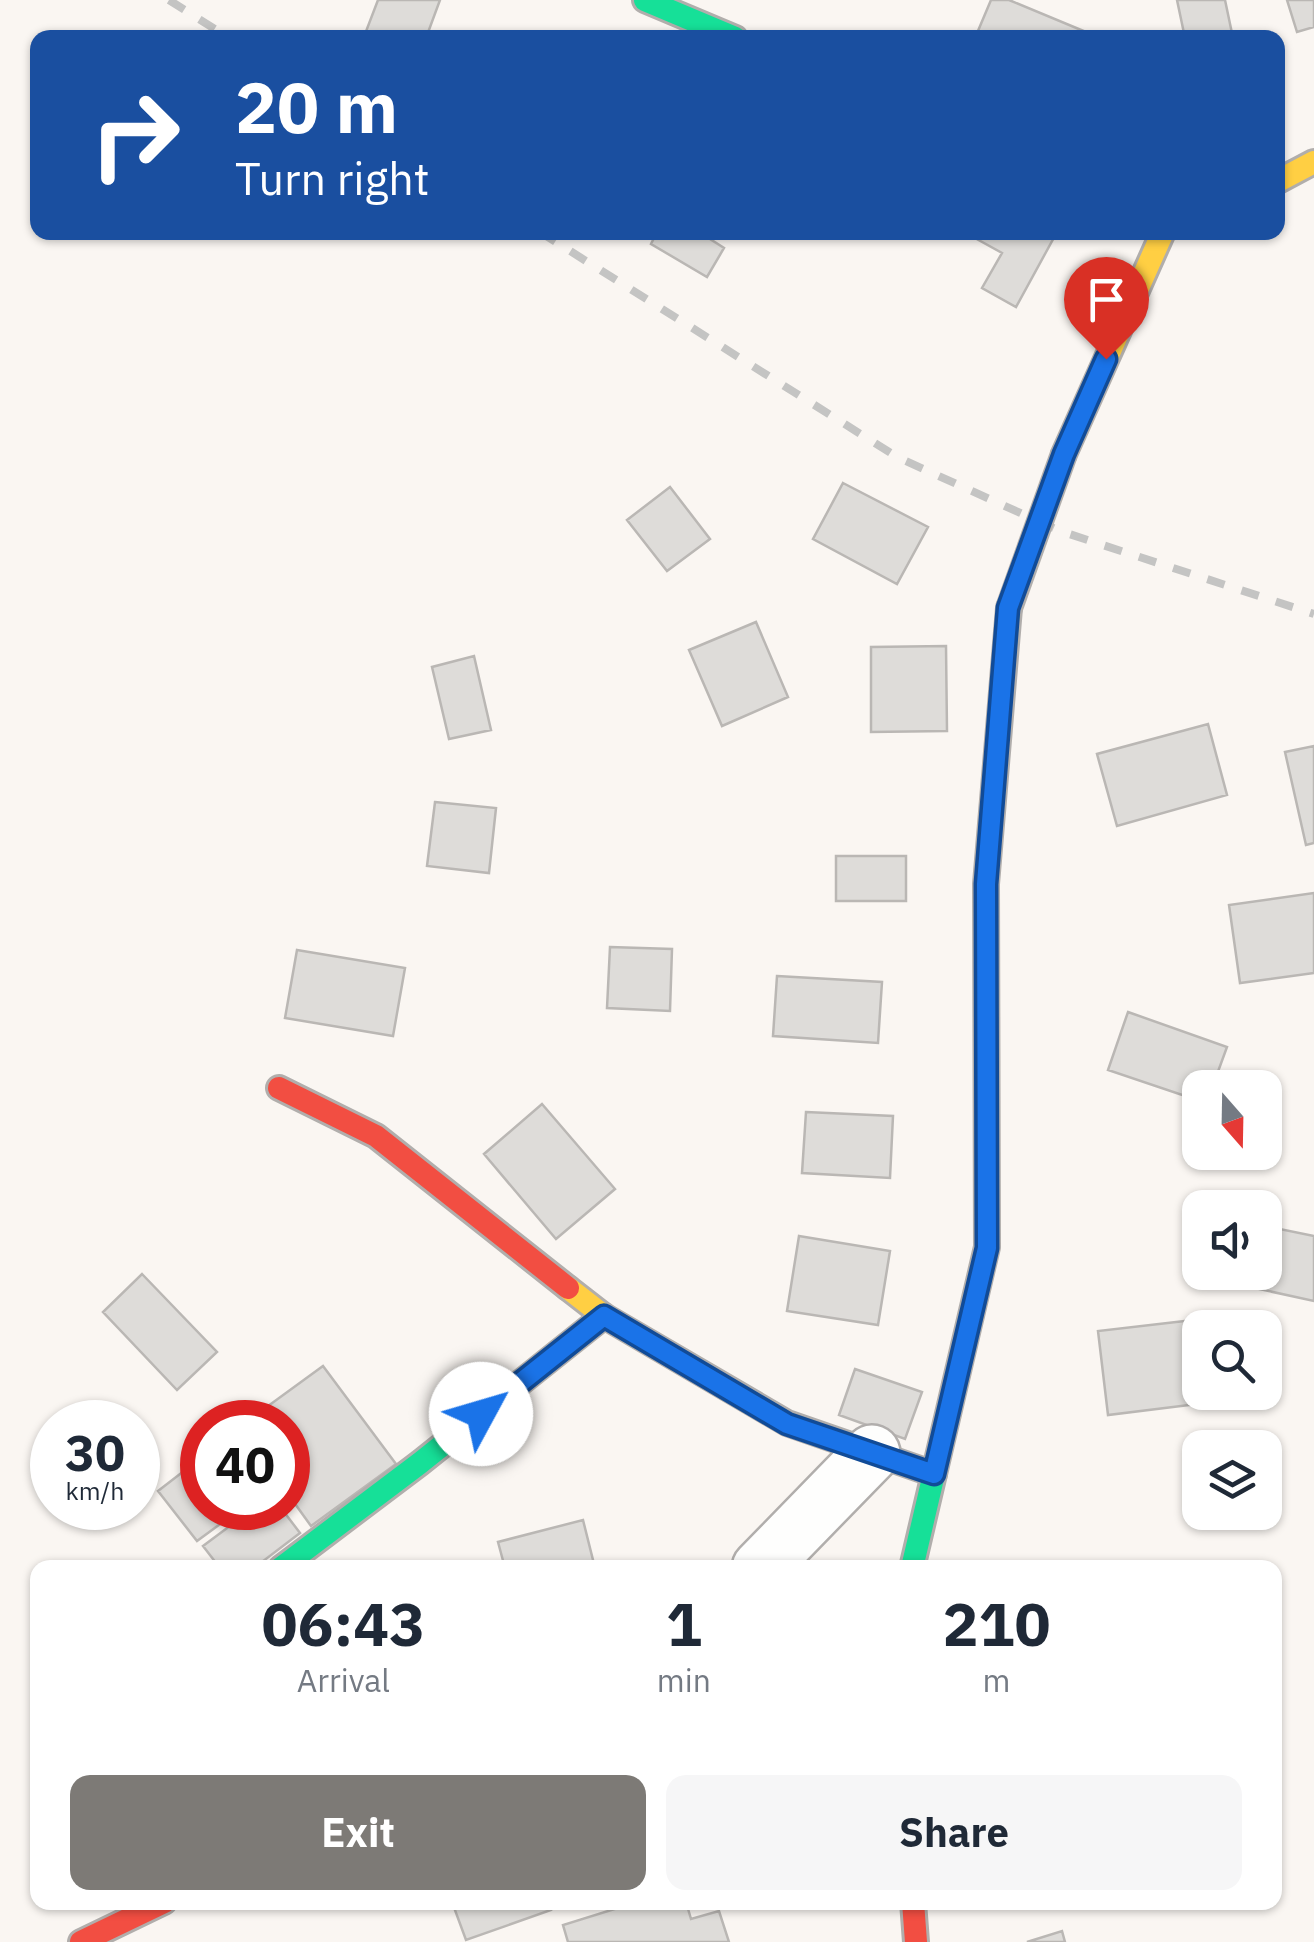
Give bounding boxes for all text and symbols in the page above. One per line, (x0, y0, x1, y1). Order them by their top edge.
text: 20 m (235, 61, 398, 152)
icon: right (70, 70, 200, 200)
text: Turn right (235, 149, 430, 207)
pin (1064, 257, 1149, 360)
icon: arrive (1079, 272, 1134, 327)
north arrow (1182, 1070, 1282, 1170)
map controls (1182, 1070, 1282, 1530)
button: sound (1182, 1190, 1282, 1290)
button: search (1182, 1310, 1282, 1410)
position arrow (429, 1362, 533, 1466)
speed limit sign: 40 (180, 1400, 310, 1530)
text: 30 (65, 1420, 125, 1485)
button: layers (1182, 1430, 1282, 1530)
text: km/h (66, 1474, 124, 1507)
text: 06:43 (262, 1584, 425, 1663)
text: 1 (666, 1584, 702, 1663)
text: 210 (942, 1584, 1050, 1663)
text: Arrival (297, 1659, 390, 1701)
text: min (657, 1659, 711, 1701)
text: m (983, 1659, 1010, 1701)
button: Exit (70, 1775, 646, 1890)
button: Share (666, 1775, 1242, 1890)

